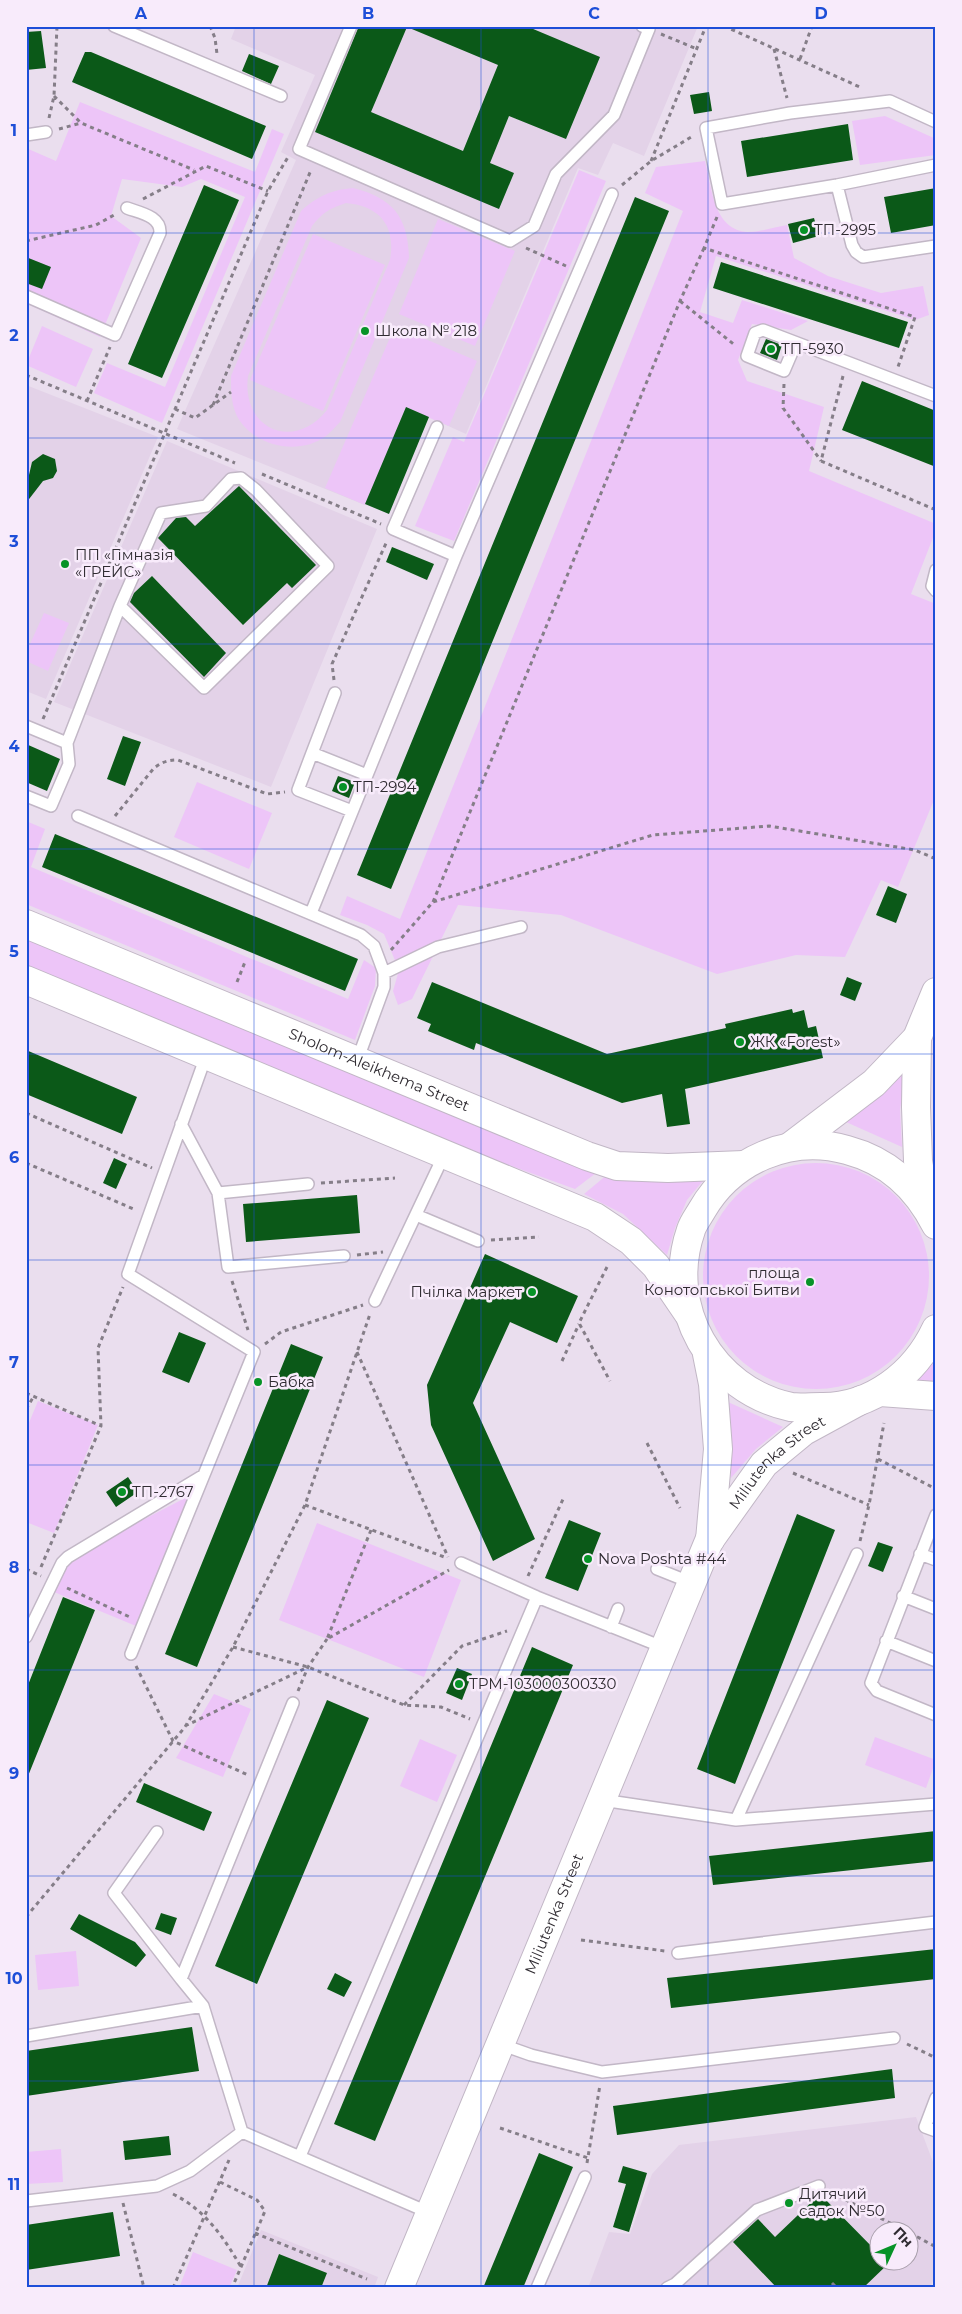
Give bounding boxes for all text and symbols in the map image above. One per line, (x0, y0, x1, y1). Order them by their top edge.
text: A (134, 4, 148, 23)
text: B (362, 4, 374, 23)
text: C (588, 4, 600, 23)
text: D (814, 4, 828, 23)
text: 1 (11, 121, 17, 140)
place label: ТП-2995 (814, 220, 876, 239)
marker: ТП-2995 (798, 224, 810, 236)
place label: Школа № 218 (375, 321, 477, 340)
marker: Школа № 218 (359, 325, 371, 337)
text: 2 (9, 326, 19, 345)
place label: ТП-5930 (781, 339, 844, 358)
marker: ТП-5930 (765, 343, 777, 355)
text: 3 (8, 532, 19, 551)
place label: ПП «Гімназія «ГРЕЙС» (75, 545, 174, 581)
marker: ПП «Гімназія «ГРЕЙС» (59, 558, 71, 570)
text: 4 (8, 737, 20, 756)
place label: ТП-2994 (353, 777, 417, 796)
marker: ТП-2994 (337, 781, 349, 793)
text: 5 (9, 942, 19, 961)
street label: Sholom-Aleikhema Street (286, 1024, 472, 1115)
place label: ЖК «Forest» (750, 1032, 841, 1051)
marker: ЖК «Forest» (734, 1036, 746, 1048)
text: 6 (9, 1148, 19, 1167)
place label: площа Конотопської Битви (644, 1263, 800, 1299)
marker: площа Конотопської Битви (804, 1276, 816, 1288)
place label: Пчілка маркет (410, 1282, 523, 1301)
marker: Пчілка маркет (526, 1286, 538, 1298)
text: 7 (9, 1353, 19, 1372)
place label: Бабка (268, 1372, 315, 1391)
marker: Бабка (252, 1376, 264, 1388)
street label: Miliutenka Street (725, 1411, 829, 1513)
place label: ТП-2767 (132, 1482, 194, 1501)
marker: ТП-2767 (116, 1486, 128, 1498)
place label: Nova Poshta #44 (598, 1549, 726, 1568)
marker: Nova Poshta #44 (582, 1553, 594, 1565)
text: 8 (9, 1558, 19, 1577)
place label: ТРМ-103000300330 (469, 1674, 617, 1693)
marker: ТРМ-103000300330 (453, 1678, 465, 1690)
text: 9 (9, 1764, 19, 1783)
street label: Miliutenka Street (520, 1851, 587, 1977)
text: 10 (5, 1969, 23, 1988)
text: 11 (8, 2175, 20, 2194)
place label: Дитячий садок №50 (799, 2184, 885, 2220)
marker: Дитячий садок №50 (783, 2197, 795, 2209)
north arrow (870, 2222, 920, 2272)
text: Пн (890, 2223, 917, 2251)

